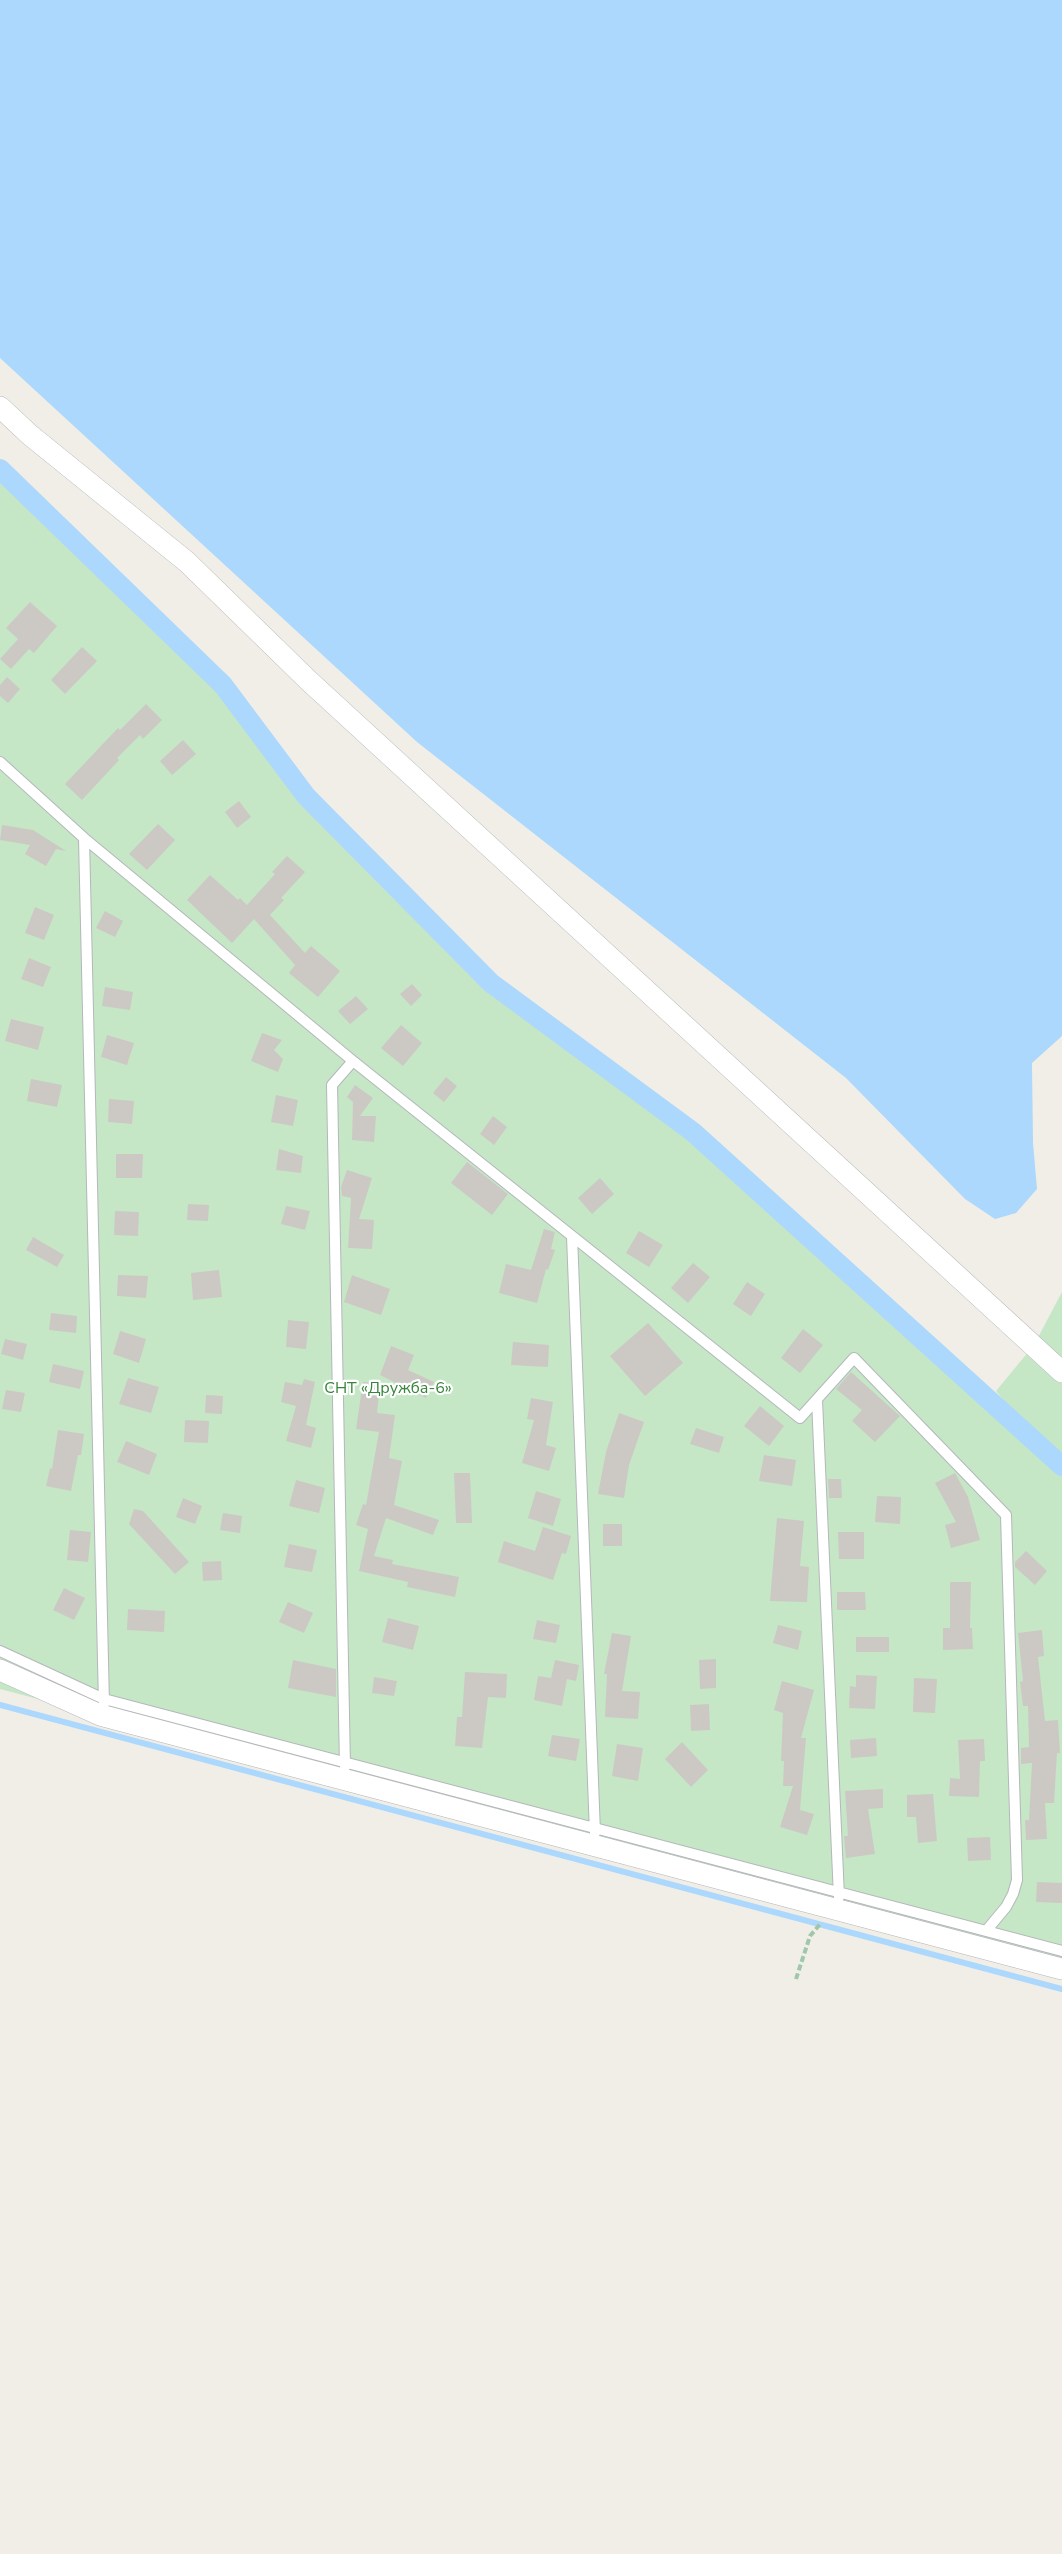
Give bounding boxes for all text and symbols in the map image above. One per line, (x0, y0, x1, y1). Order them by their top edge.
park label: СНТ «Дружба-6» (324, 1379, 452, 1399)

